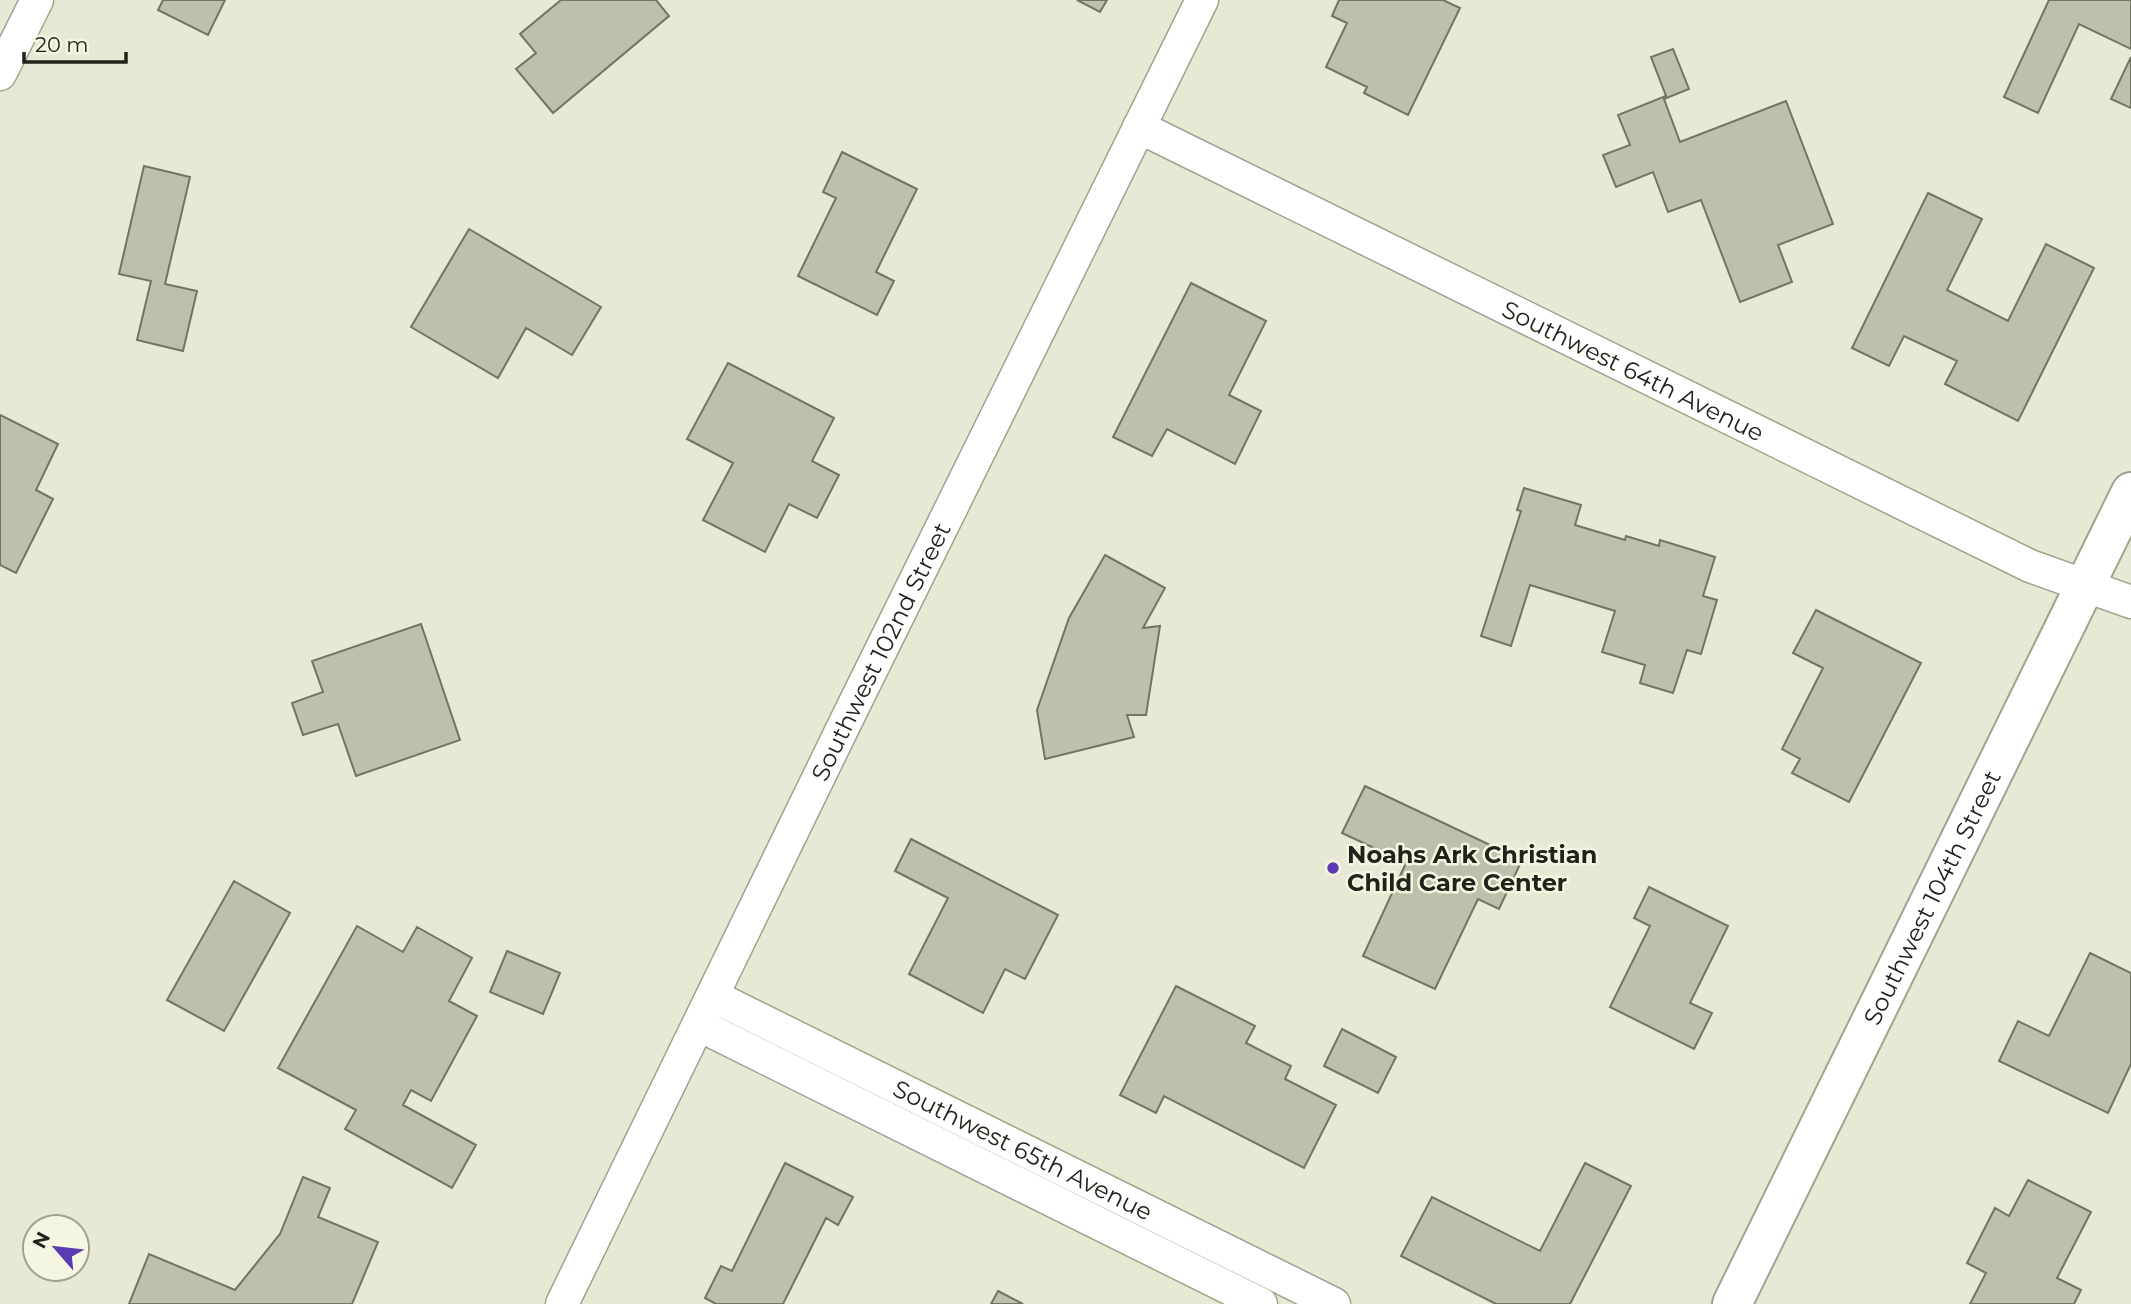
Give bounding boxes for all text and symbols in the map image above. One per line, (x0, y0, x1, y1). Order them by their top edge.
scale bar (24, 21, 126, 65)
text: 20 m (35, 32, 89, 57)
street label: Southwest 64th Avenue (1498, 294, 1769, 447)
street label: Southwest 102nd Street (805, 517, 956, 785)
street label: Southwest 104th Street (1857, 765, 2007, 1029)
place label: Noahs Ark Christian Child Care Center (1347, 840, 1597, 897)
marker: Noahs Ark Christian Child Care Center (1325, 860, 1341, 876)
street label: Southwest 65th Avenue (888, 1073, 1157, 1226)
north arrow (21, 1213, 91, 1283)
text: N (28, 1228, 55, 1252)

